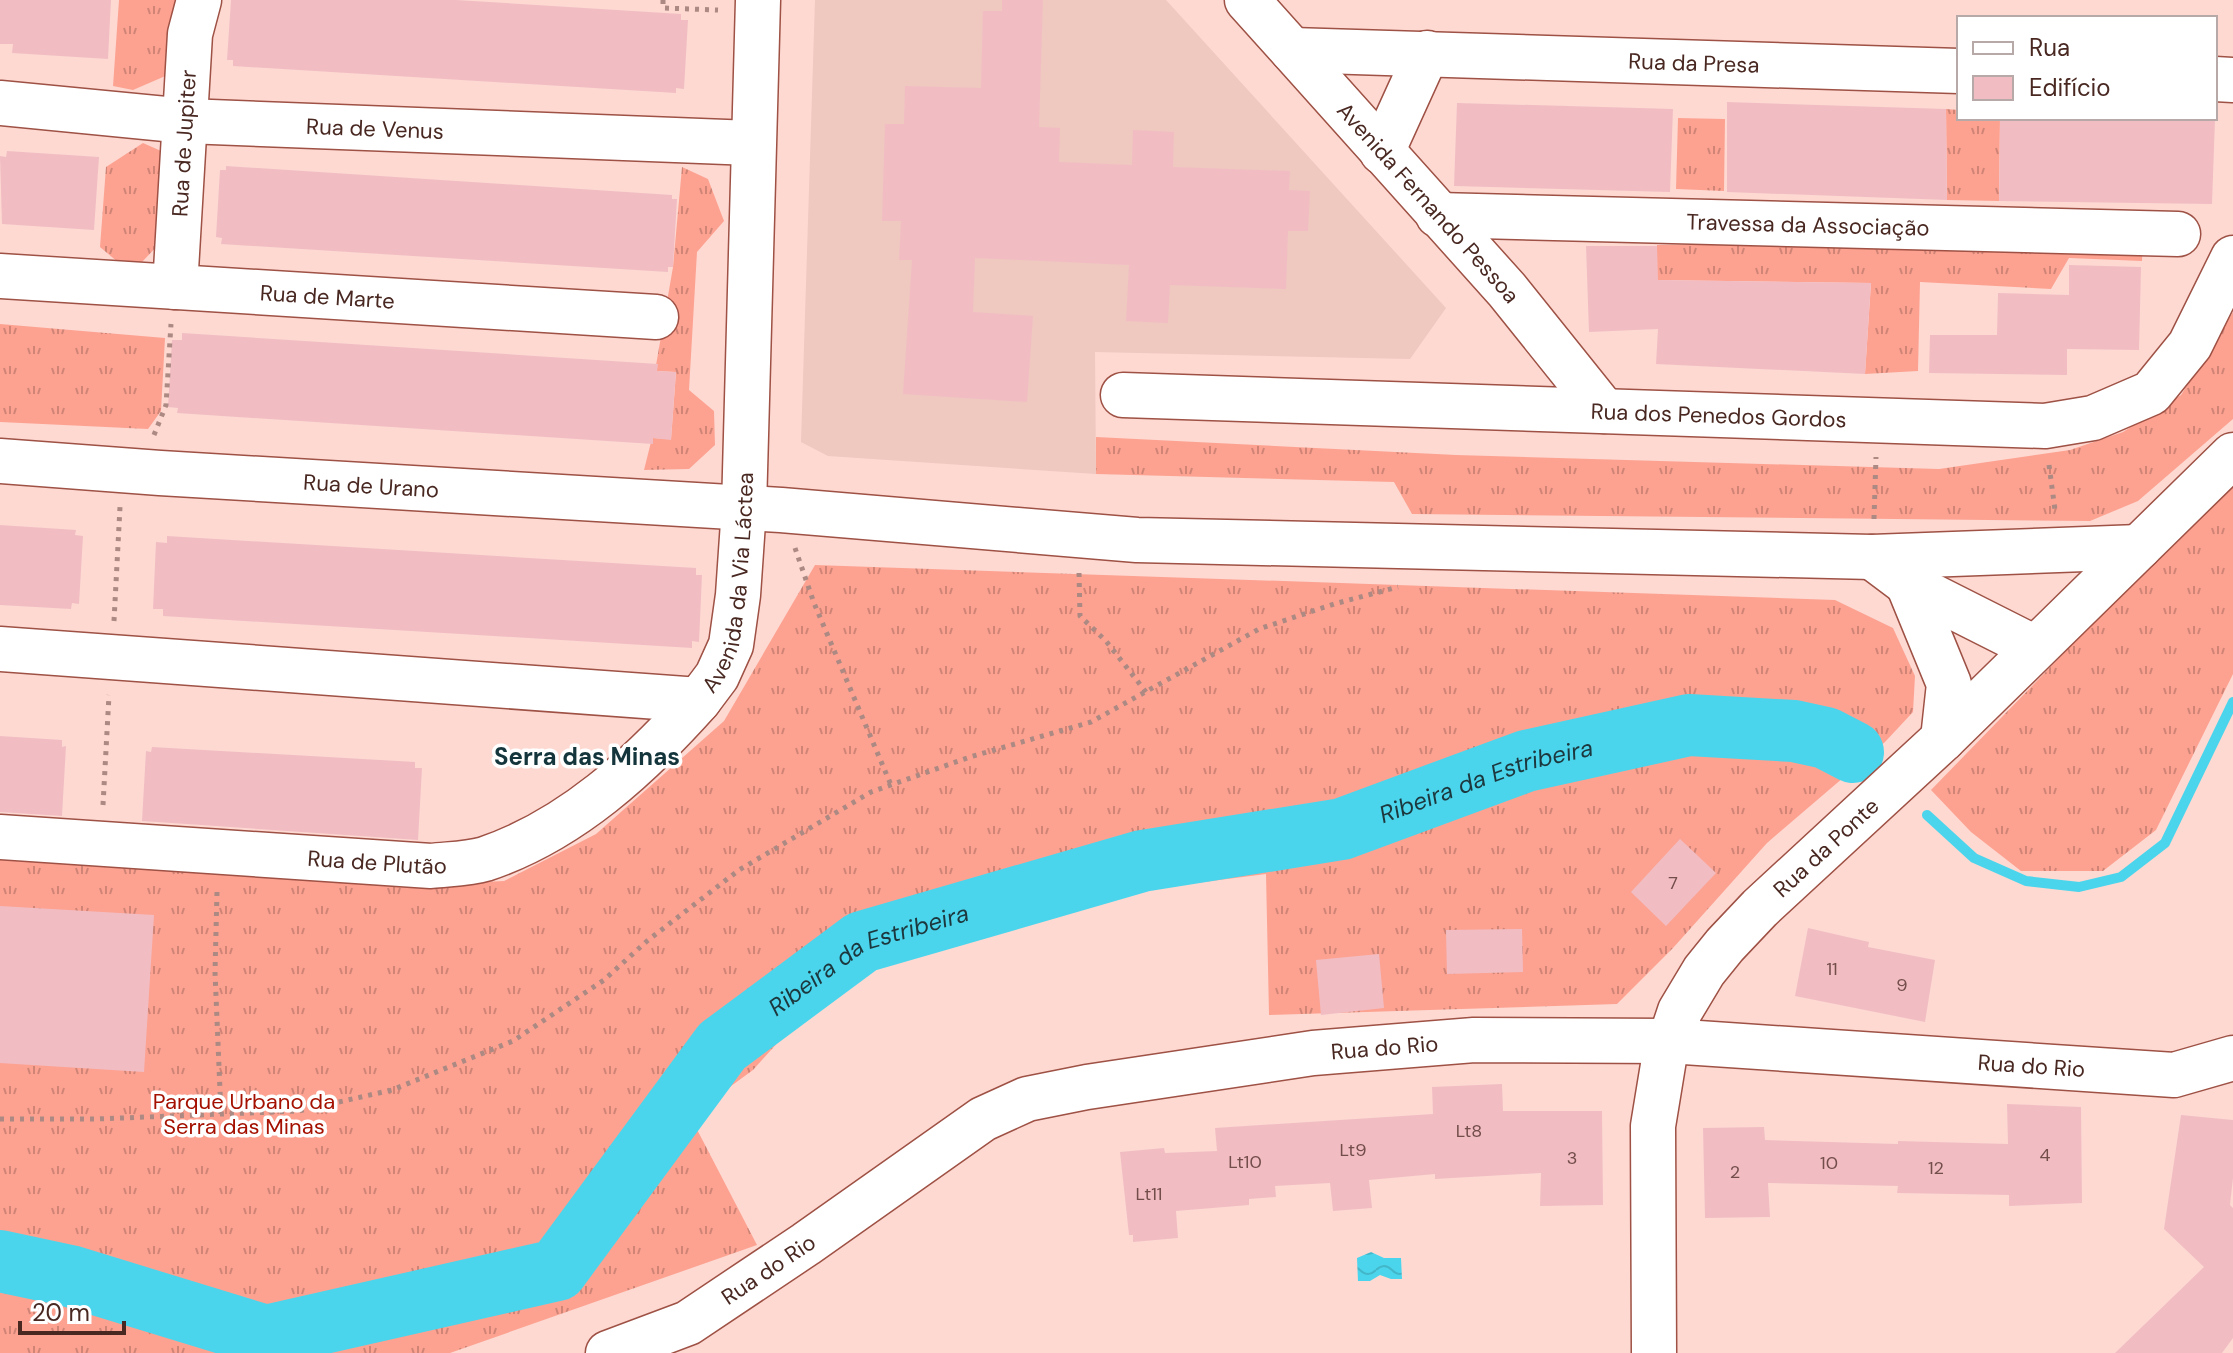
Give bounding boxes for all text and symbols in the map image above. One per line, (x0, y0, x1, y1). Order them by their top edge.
legend (1957, 16, 2217, 120)
text: Rua (2029, 32, 2070, 63)
street label: Rua da Presa (1628, 46, 1760, 79)
street label: Rua de Jupiter (165, 69, 202, 218)
text: Edifício (2029, 72, 2111, 103)
street label: Avenida Fernando Pessoa (1331, 96, 1526, 309)
street label: Rua de Venus (306, 111, 444, 146)
street label: Travessa da Associação (1686, 207, 1930, 242)
street label: Rua de Marte (259, 278, 396, 315)
street label: Rua dos Penedos Gordos (1590, 396, 1847, 434)
street label: Rua de Urano (302, 467, 440, 504)
street label: Avenida da Via Láctea (695, 472, 759, 698)
water label: Ribeira da Estribeira (1375, 731, 1596, 829)
district label: Serra das Minas (494, 741, 680, 772)
street label: Rua da Ponte (1767, 791, 1885, 903)
street label: Rua de Plutão (307, 843, 448, 881)
house number: 7 (1668, 871, 1678, 895)
water label: Ribeira da Estribeira (762, 896, 972, 1022)
house number: 11 (1826, 957, 1838, 981)
house number: 9 (1896, 973, 1908, 997)
street label: Rua do Rio (1330, 1028, 1439, 1066)
street label: Rua do Rio (1977, 1047, 2086, 1083)
park label: Parque Urbano da Serra das Minas (153, 1087, 335, 1141)
house number: Lt8 (1456, 1119, 1482, 1143)
house number: Lt9 (1340, 1138, 1366, 1162)
house number: 4 (2040, 1143, 2051, 1167)
house number: 3 (1567, 1146, 1577, 1170)
house number: Lt10 (1228, 1150, 1262, 1174)
house number: 10 (1820, 1151, 1838, 1175)
house number: 12 (1928, 1156, 1944, 1180)
house number: 2 (1730, 1160, 1740, 1184)
house number: Lt11 (1136, 1182, 1162, 1206)
street label: Rua do Rio (715, 1227, 821, 1311)
scale bar (20, 1285, 124, 1335)
text: 20 m (32, 1297, 90, 1328)

